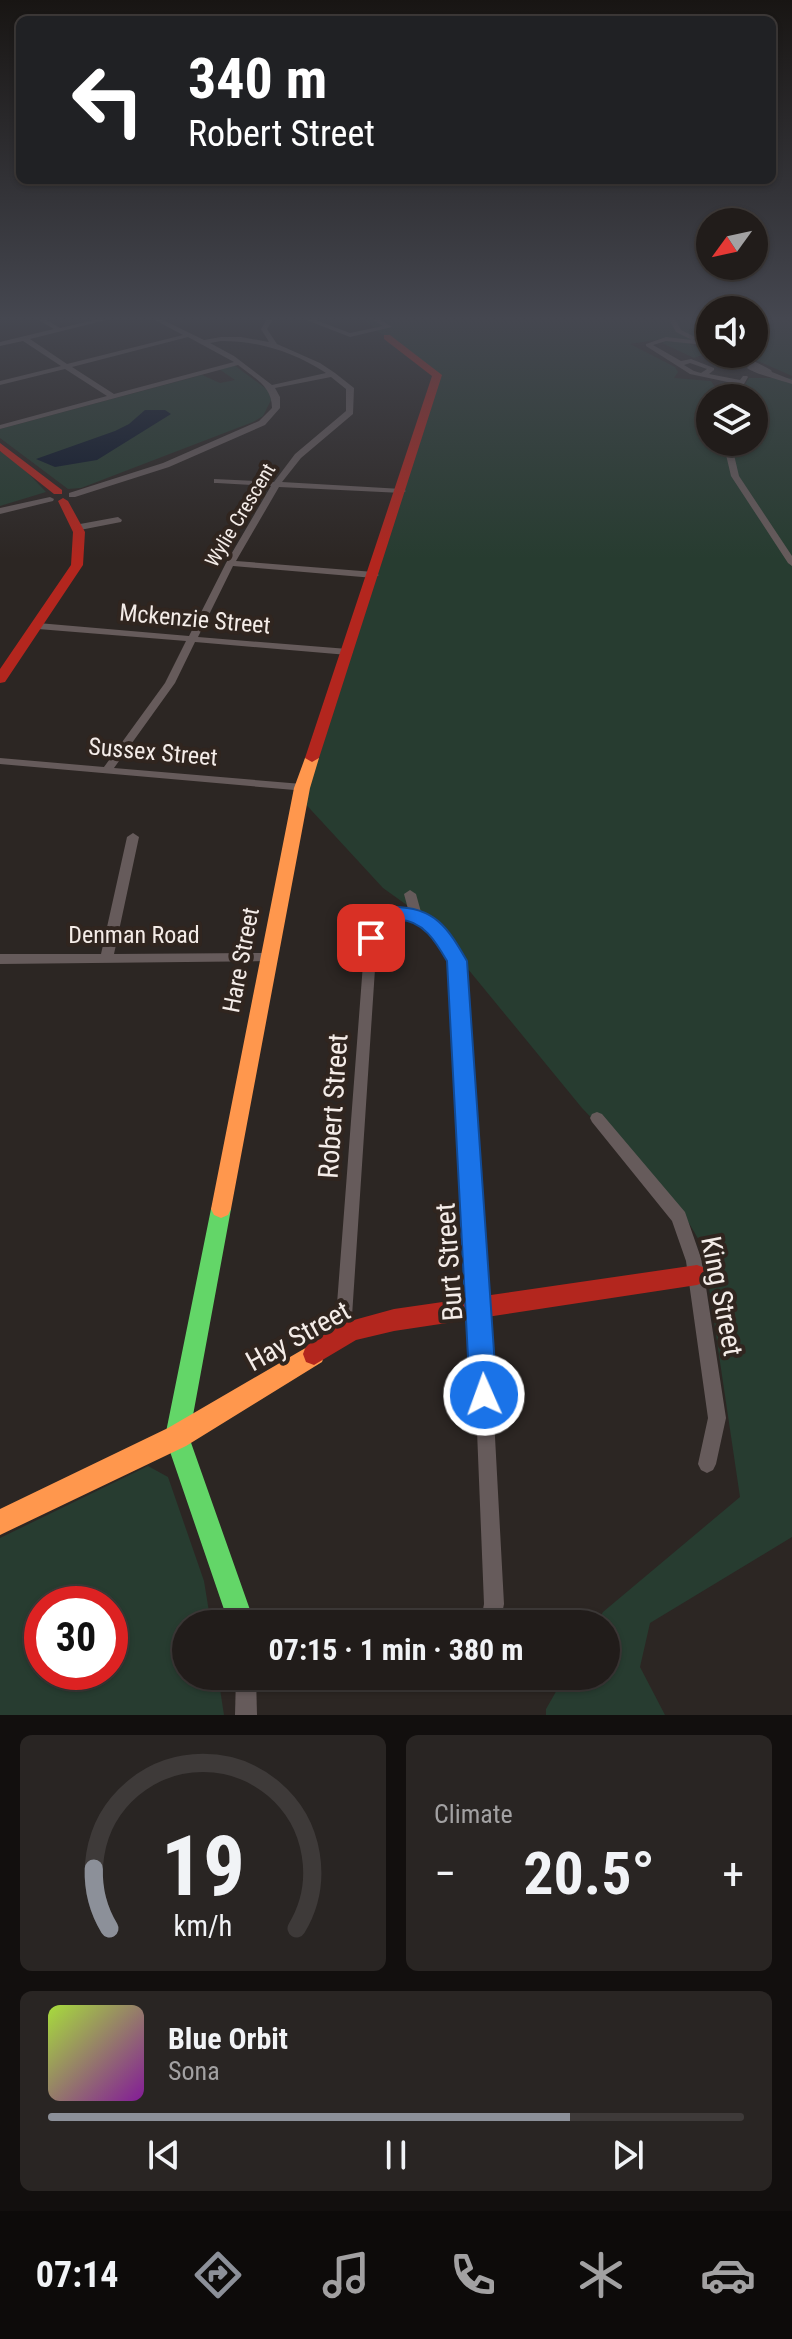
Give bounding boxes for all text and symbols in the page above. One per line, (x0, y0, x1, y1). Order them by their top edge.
text: 340 m (188, 46, 327, 112)
icon: left (56, 48, 160, 152)
text: Robert Street (188, 113, 375, 155)
north arrow (696, 208, 768, 280)
map controls (696, 208, 768, 456)
button: sound (696, 296, 768, 368)
button: layers (696, 384, 768, 456)
street label: Wylie Crescent (200, 459, 280, 571)
street label: Mckenzie Street (118, 598, 272, 640)
street label: Sussex Street (87, 732, 219, 772)
pin (337, 904, 405, 972)
street label: Hare Street (217, 905, 265, 1015)
icon: arrive (349, 916, 393, 960)
street label: Denman Road (68, 921, 200, 949)
street label: Robert Street (311, 1032, 355, 1180)
street label: Burt Street (428, 1202, 470, 1322)
street label: King Street (694, 1233, 750, 1359)
street label: Hay Street (240, 1294, 356, 1378)
position arrow (442, 1353, 526, 1437)
speed limit sign: 30 (24, 1586, 128, 1690)
text: 07:15 · 1 min · 380 m (269, 1632, 523, 1667)
text: Climate (434, 1799, 513, 1829)
text: 19 (161, 1818, 245, 1915)
text: 20.5° (523, 1838, 655, 1909)
text: − (434, 1848, 456, 1900)
text: + (722, 1848, 744, 1900)
text: km/h (174, 1909, 232, 1943)
text: Blue Orbit (168, 2021, 288, 2056)
text: Sona (168, 2056, 220, 2086)
icon: previous (142, 2133, 186, 2177)
icon: pause (374, 2133, 418, 2177)
icon: next (606, 2133, 650, 2177)
icon: directions (190, 2247, 246, 2303)
icon: music (318, 2247, 374, 2303)
icon: phone (445, 2247, 501, 2303)
icon: climate (573, 2247, 629, 2303)
icon: car (700, 2247, 756, 2303)
text: 07:14 (36, 2254, 118, 2296)

